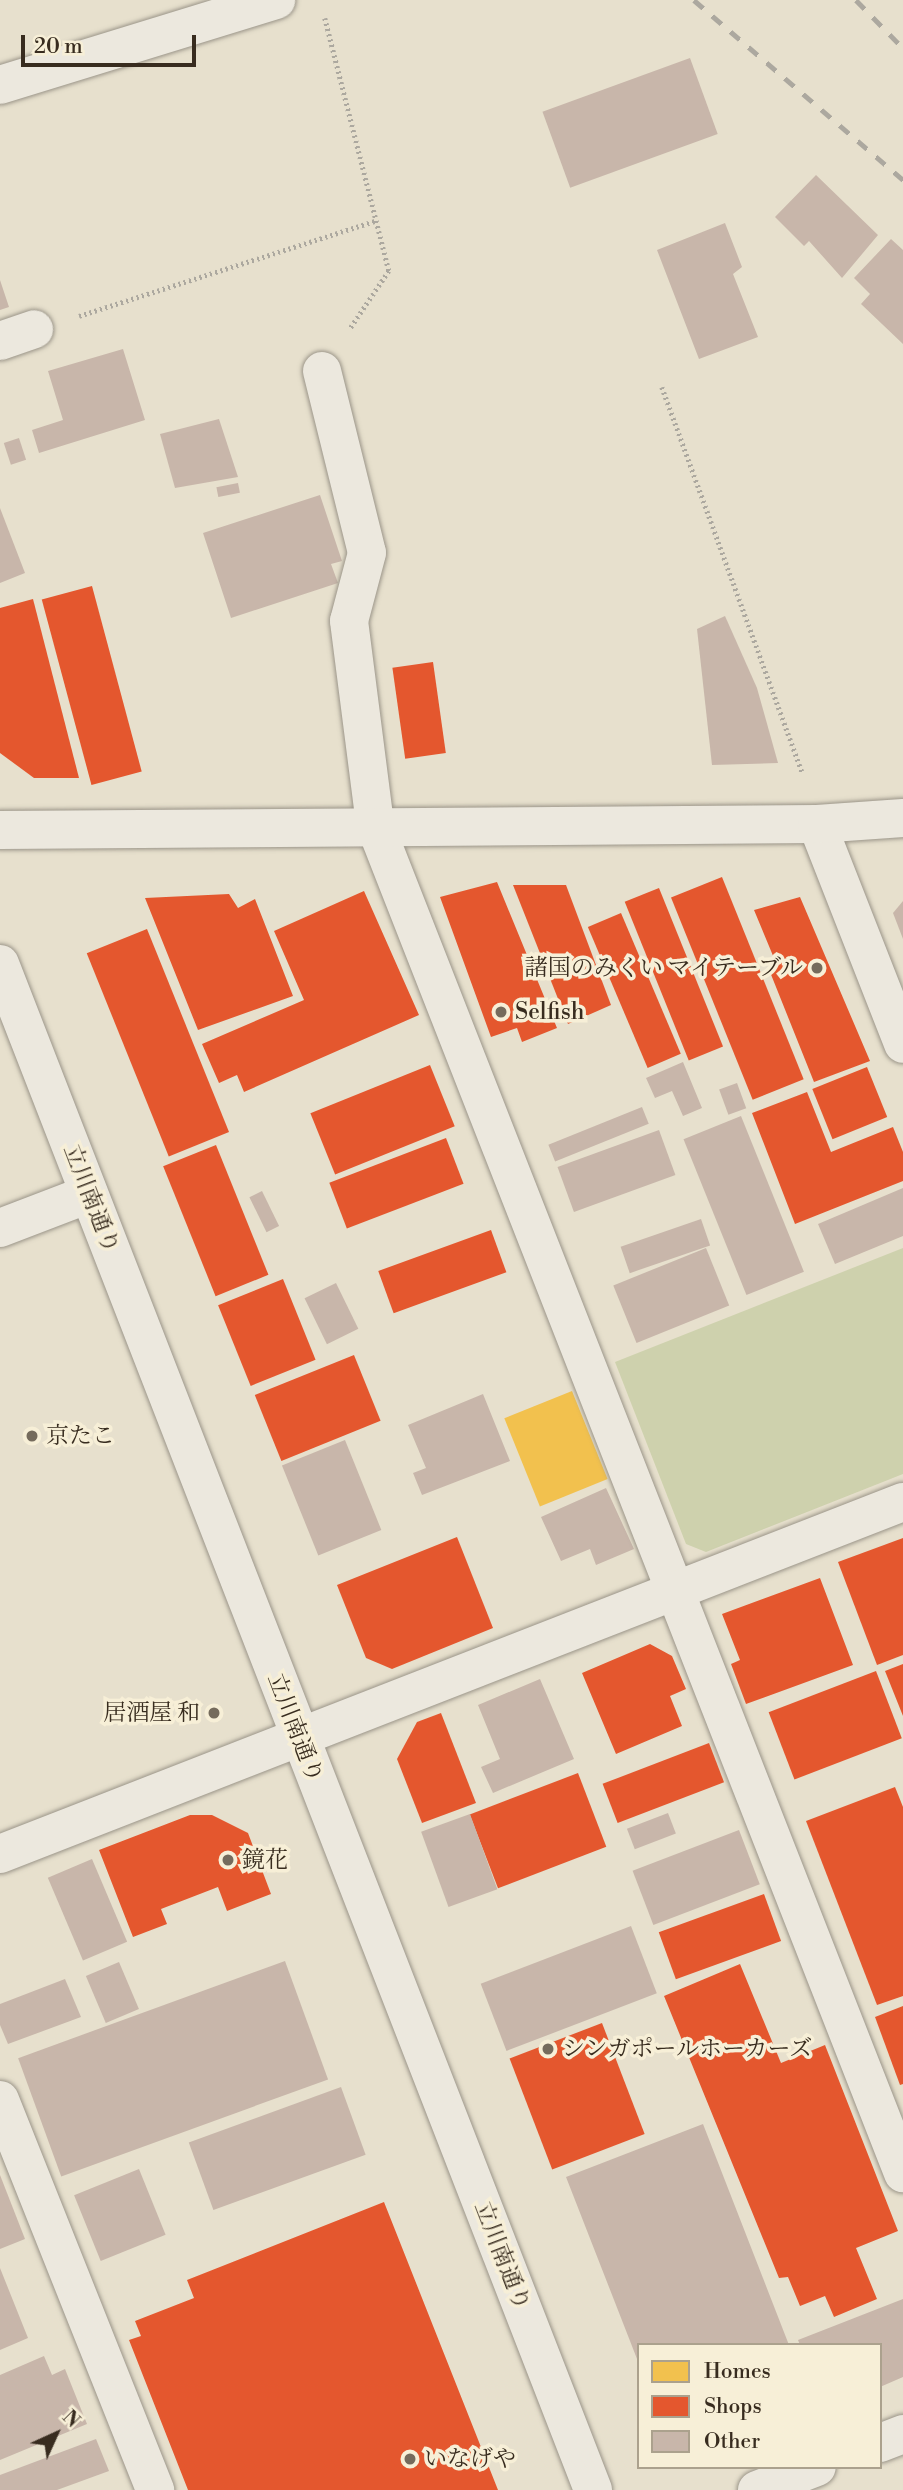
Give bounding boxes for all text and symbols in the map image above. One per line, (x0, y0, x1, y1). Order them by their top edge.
scale bar (24, 21, 200, 65)
text: 20 m (34, 34, 83, 60)
place label: 諸国のみくい マイテーブル (522, 954, 803, 982)
marker: 諸国のみくい マイテーブル (809, 960, 825, 976)
place label: Selfish (515, 998, 585, 1026)
marker: Selfish (493, 1004, 509, 1020)
street label: 立川南通り (58, 1140, 124, 1258)
place label: 京たこ (46, 1422, 115, 1450)
marker: 京たこ (24, 1428, 40, 1444)
street label: 立川南通り (262, 1669, 328, 1787)
place label: 居酒屋 和 (103, 1699, 200, 1727)
marker: 居酒屋 和 (206, 1705, 222, 1721)
place label: 鏡花 (242, 1846, 288, 1874)
marker: 鏡花 (220, 1852, 236, 1868)
place label: シンガポールホーカーズ (562, 2035, 815, 2063)
marker: シンガポールホーカーズ (540, 2041, 556, 2057)
street label: 立川南通り (469, 2197, 535, 2315)
legend (637, 2343, 882, 2469)
text: Homes (704, 2359, 771, 2385)
text: Shops (704, 2394, 762, 2420)
north arrow (21, 2399, 91, 2469)
text: N (57, 2405, 85, 2433)
text: Other (704, 2429, 760, 2455)
place label: いなげや (424, 2445, 516, 2473)
marker: いなげや (402, 2451, 418, 2467)

